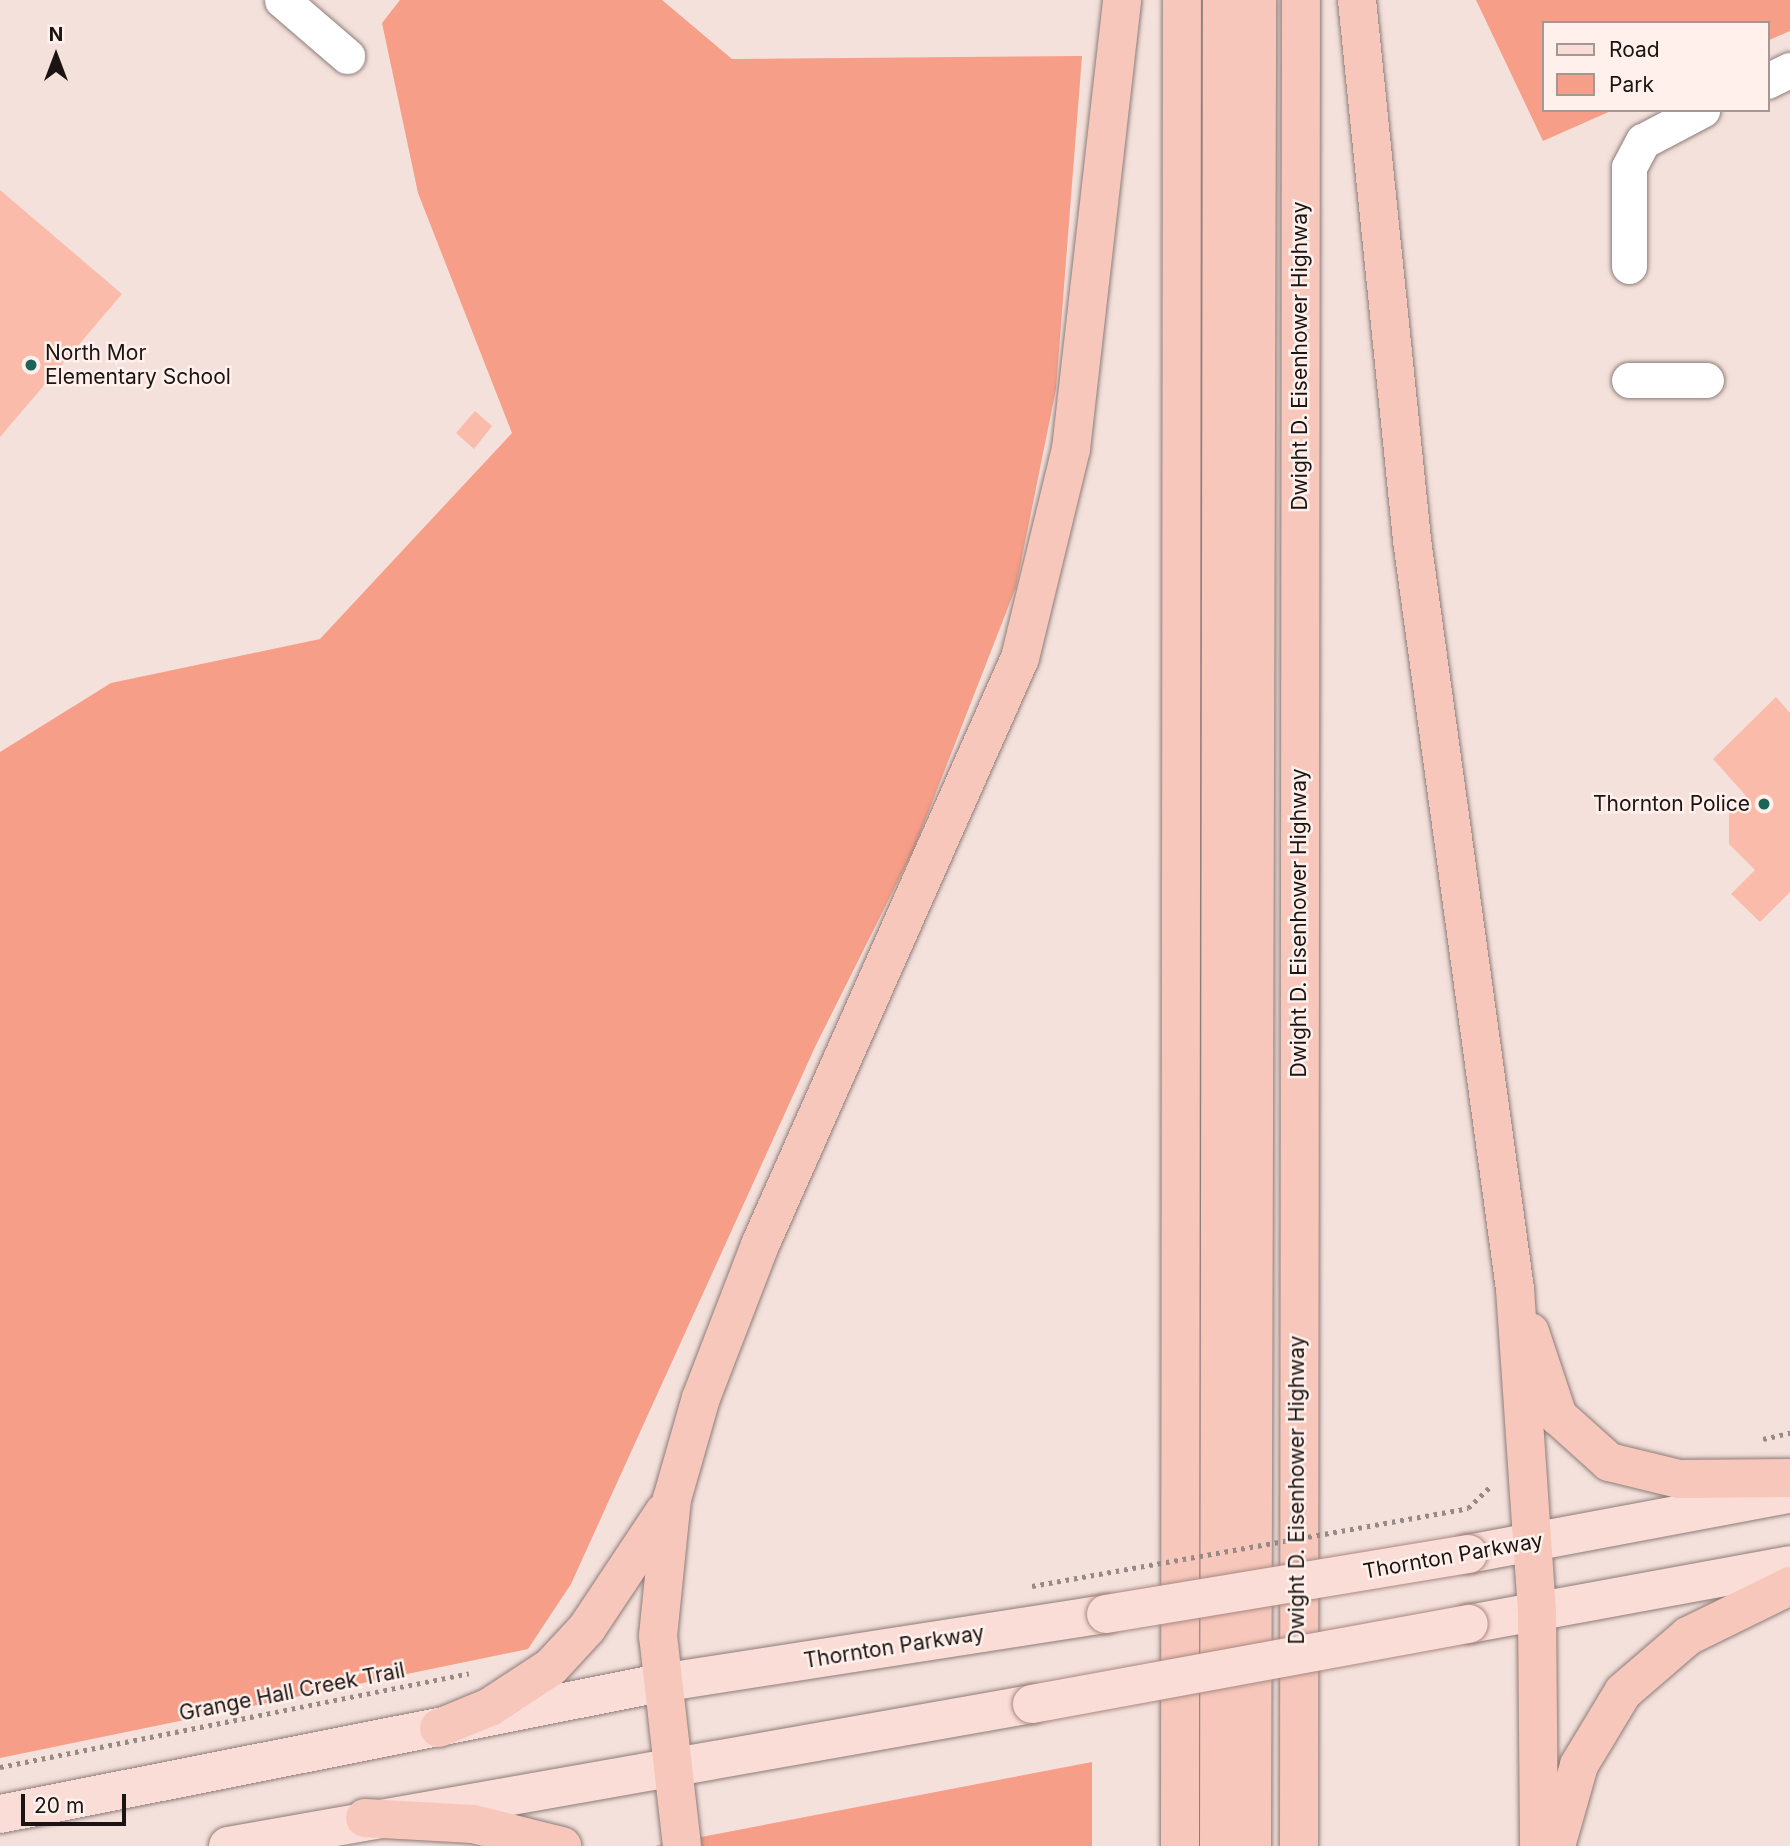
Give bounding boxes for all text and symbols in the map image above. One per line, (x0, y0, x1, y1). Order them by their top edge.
north arrow (21, 21, 91, 91)
legend (1542, 21, 1769, 112)
text: N (49, 23, 63, 46)
text: Road (1609, 37, 1660, 62)
text: Park (1609, 72, 1654, 97)
street label: Dwight D. Eisenhower Highway (1287, 201, 1313, 511)
place label: North Mor Elementary School (45, 340, 231, 390)
marker: North Mor Elementary School (23, 357, 39, 373)
street label: Dwight D. Eisenhower Highway (1286, 768, 1312, 1078)
place label: Thornton Police (1593, 791, 1750, 817)
marker: Thornton Police (1756, 796, 1772, 812)
street label: Dwight D. Eisenhower Highway (1284, 1335, 1310, 1645)
street label: Thornton Parkway (1361, 1528, 1545, 1584)
street label: Thornton Parkway (802, 1620, 986, 1674)
street label: Grange Hall Creek Trail (177, 1658, 407, 1726)
scale bar (24, 1780, 130, 1824)
text: 20 m (34, 1793, 84, 1818)

